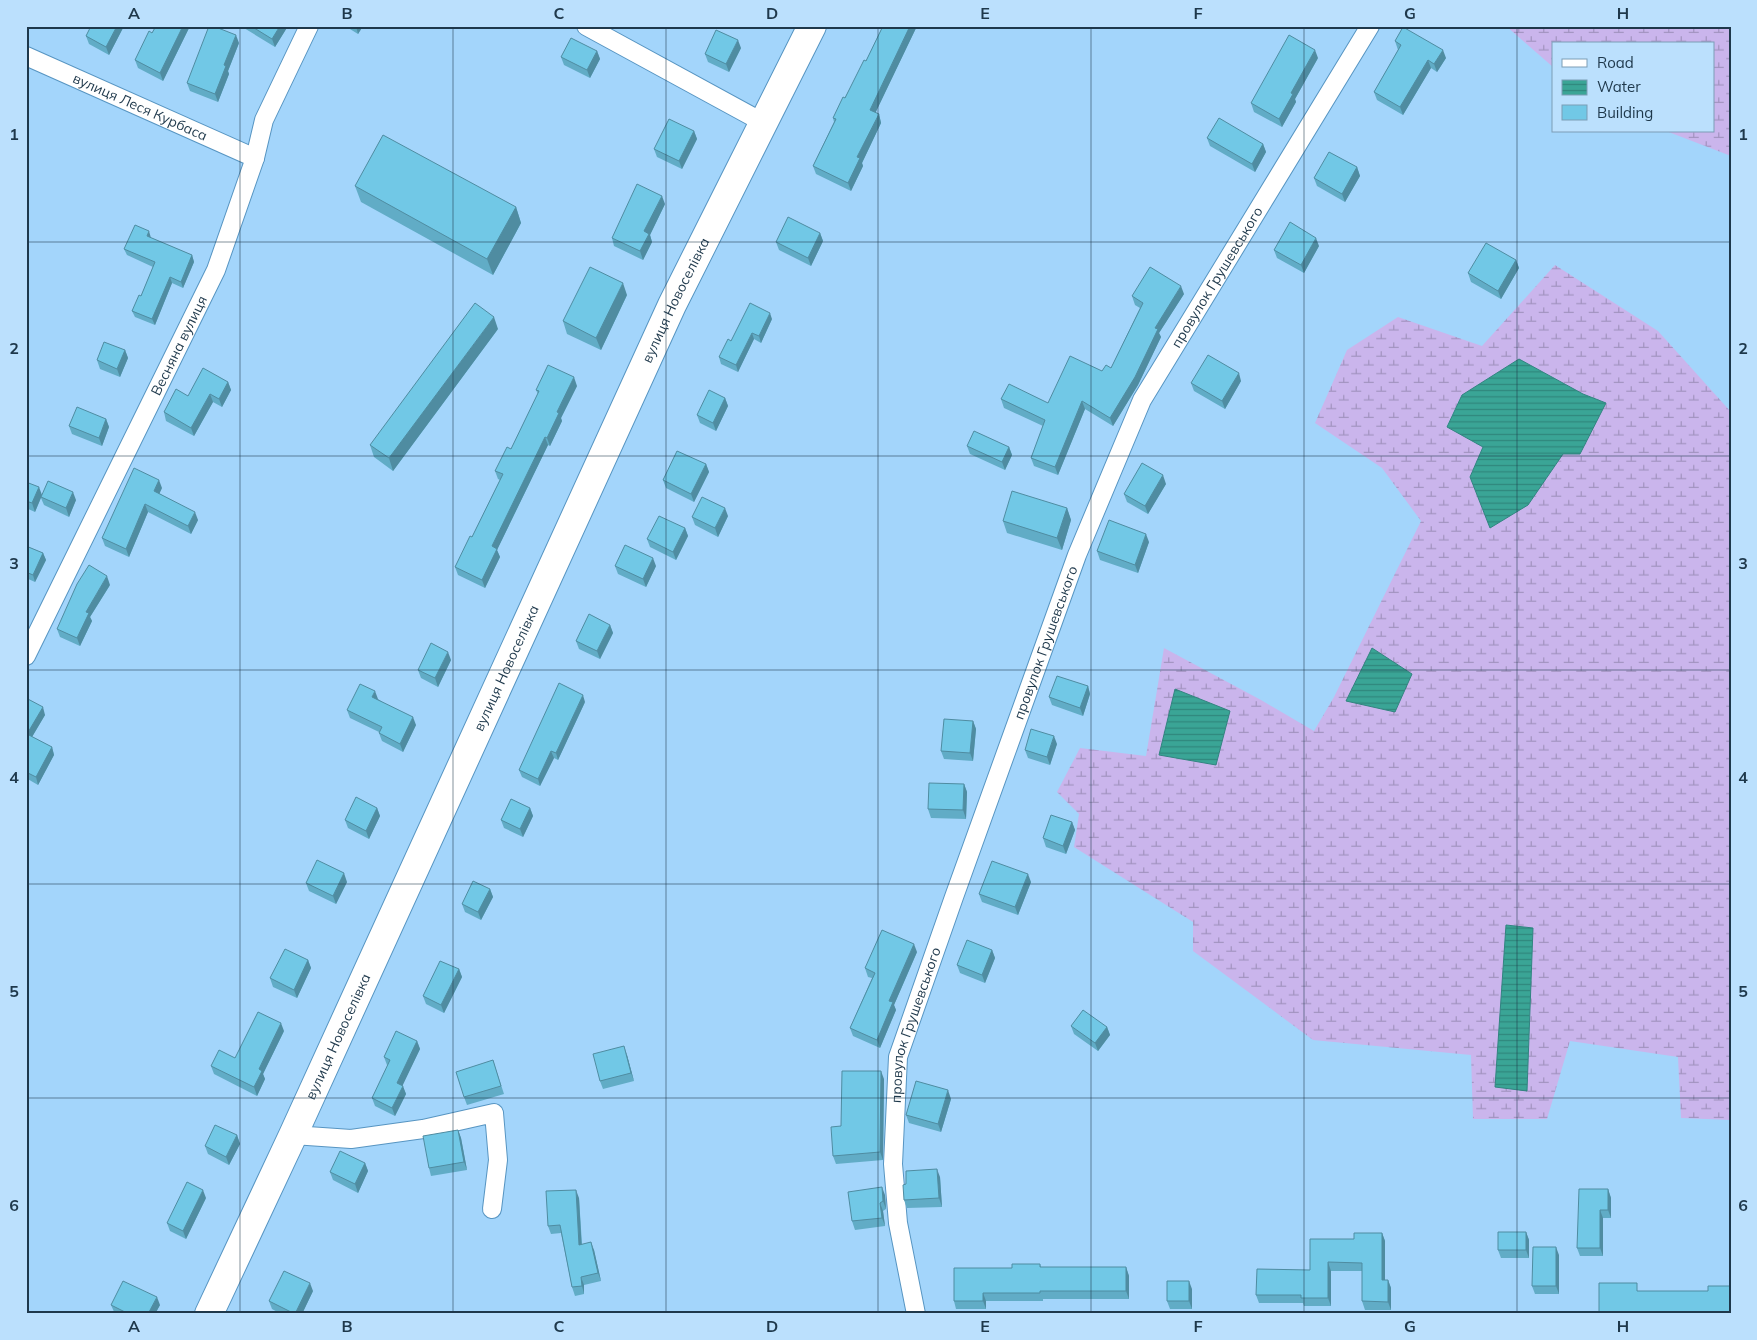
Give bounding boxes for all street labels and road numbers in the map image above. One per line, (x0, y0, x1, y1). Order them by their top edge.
street label: вулиця Леся Курбаса (70, 69, 210, 145)
street label: провулок Грушевського (1167, 203, 1267, 351)
street label: вулиця Новоселівка (638, 235, 713, 366)
street label: Весняна вулиця (147, 293, 211, 398)
street label: провулок Грушевського (1010, 563, 1081, 722)
street label: вулиця Новоселівка (470, 602, 543, 734)
street label: провулок Грушевського (887, 945, 945, 1104)
street label: вулиця Новоселівка (301, 971, 375, 1102)

